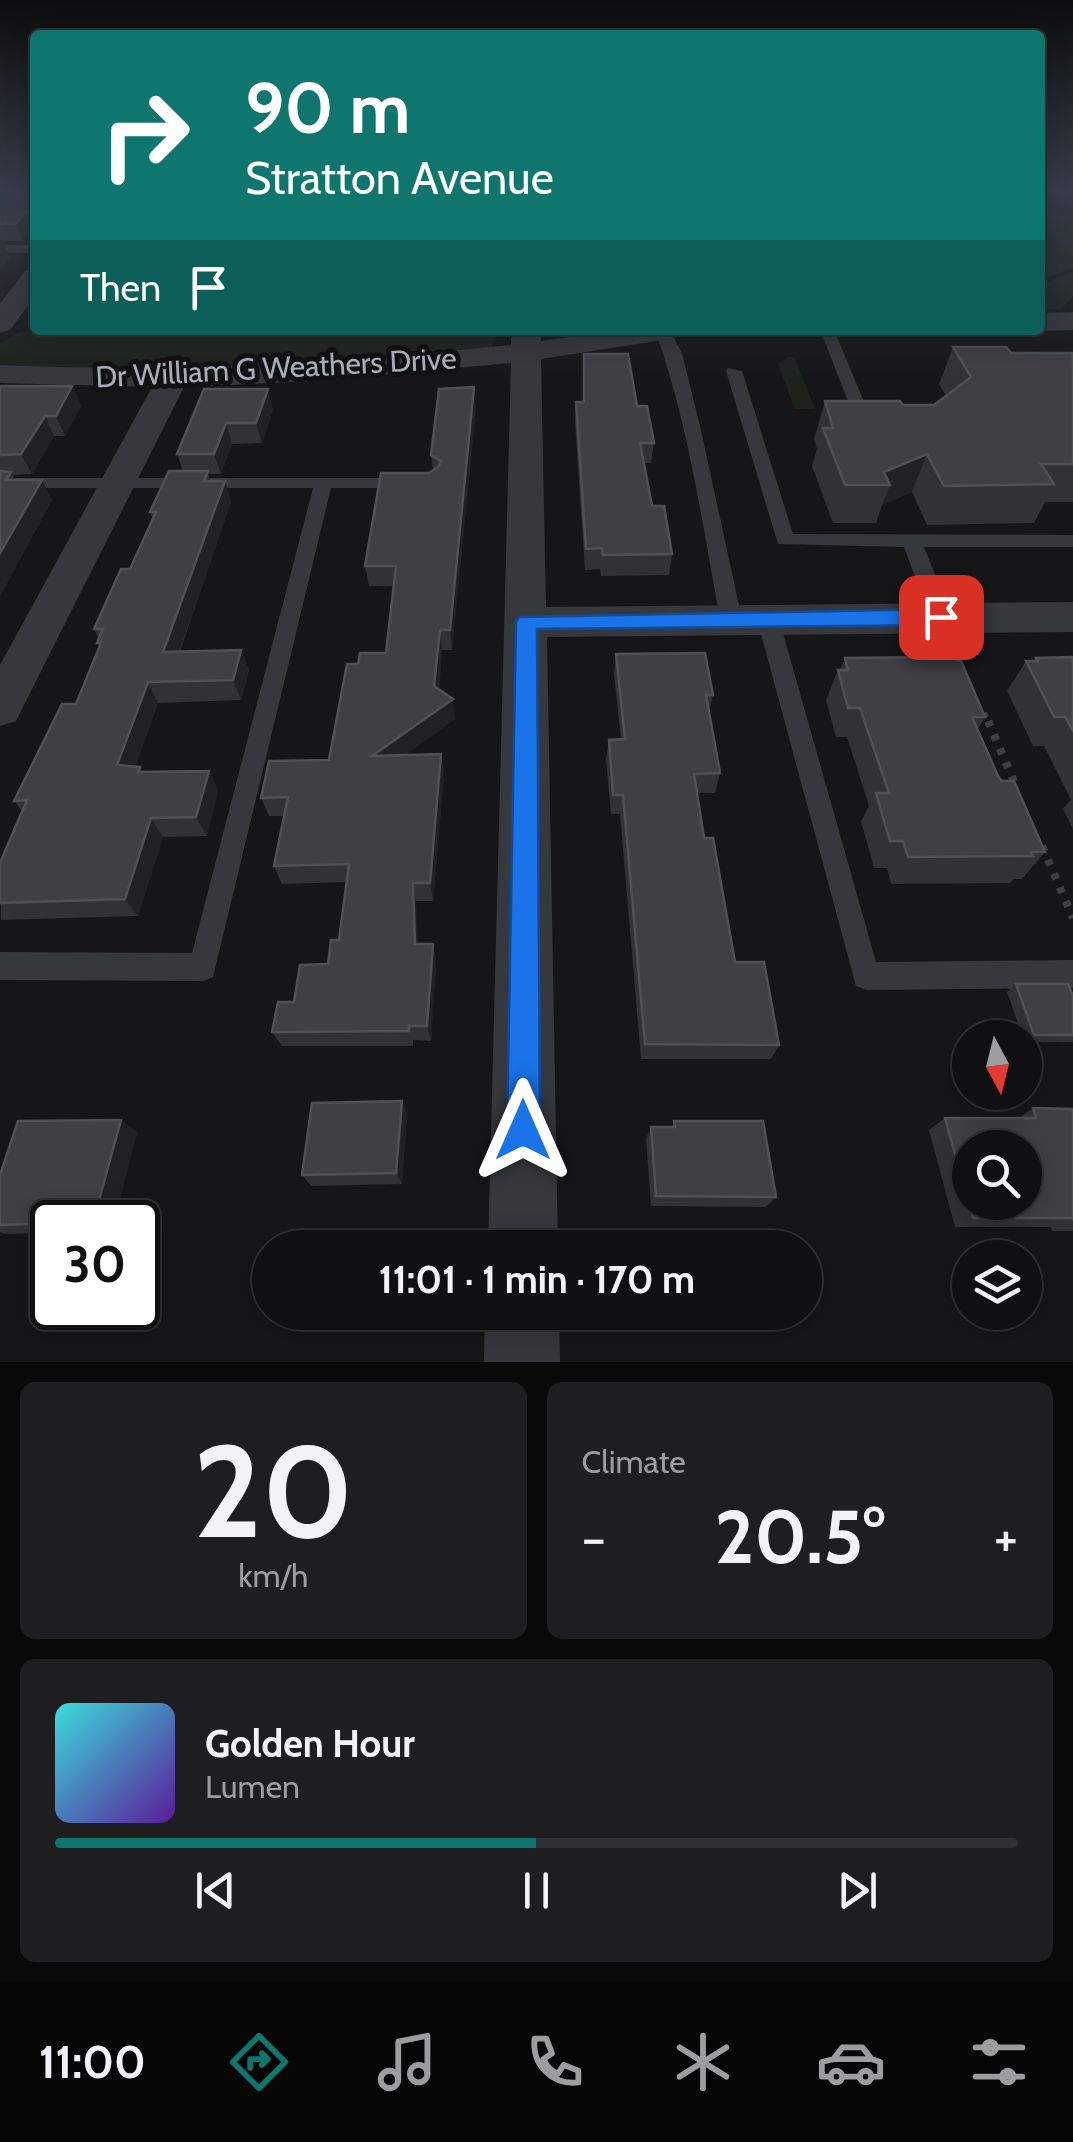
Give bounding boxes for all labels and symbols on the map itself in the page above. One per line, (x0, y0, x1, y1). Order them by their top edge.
street label: Dr William G Weathers Drive (94, 340, 458, 395)
pin (899, 575, 984, 660)
north arrow (952, 1020, 1042, 1110)
position arrow (471, 1078, 575, 1182)
speed limit sign: 30 (30, 1200, 160, 1330)

